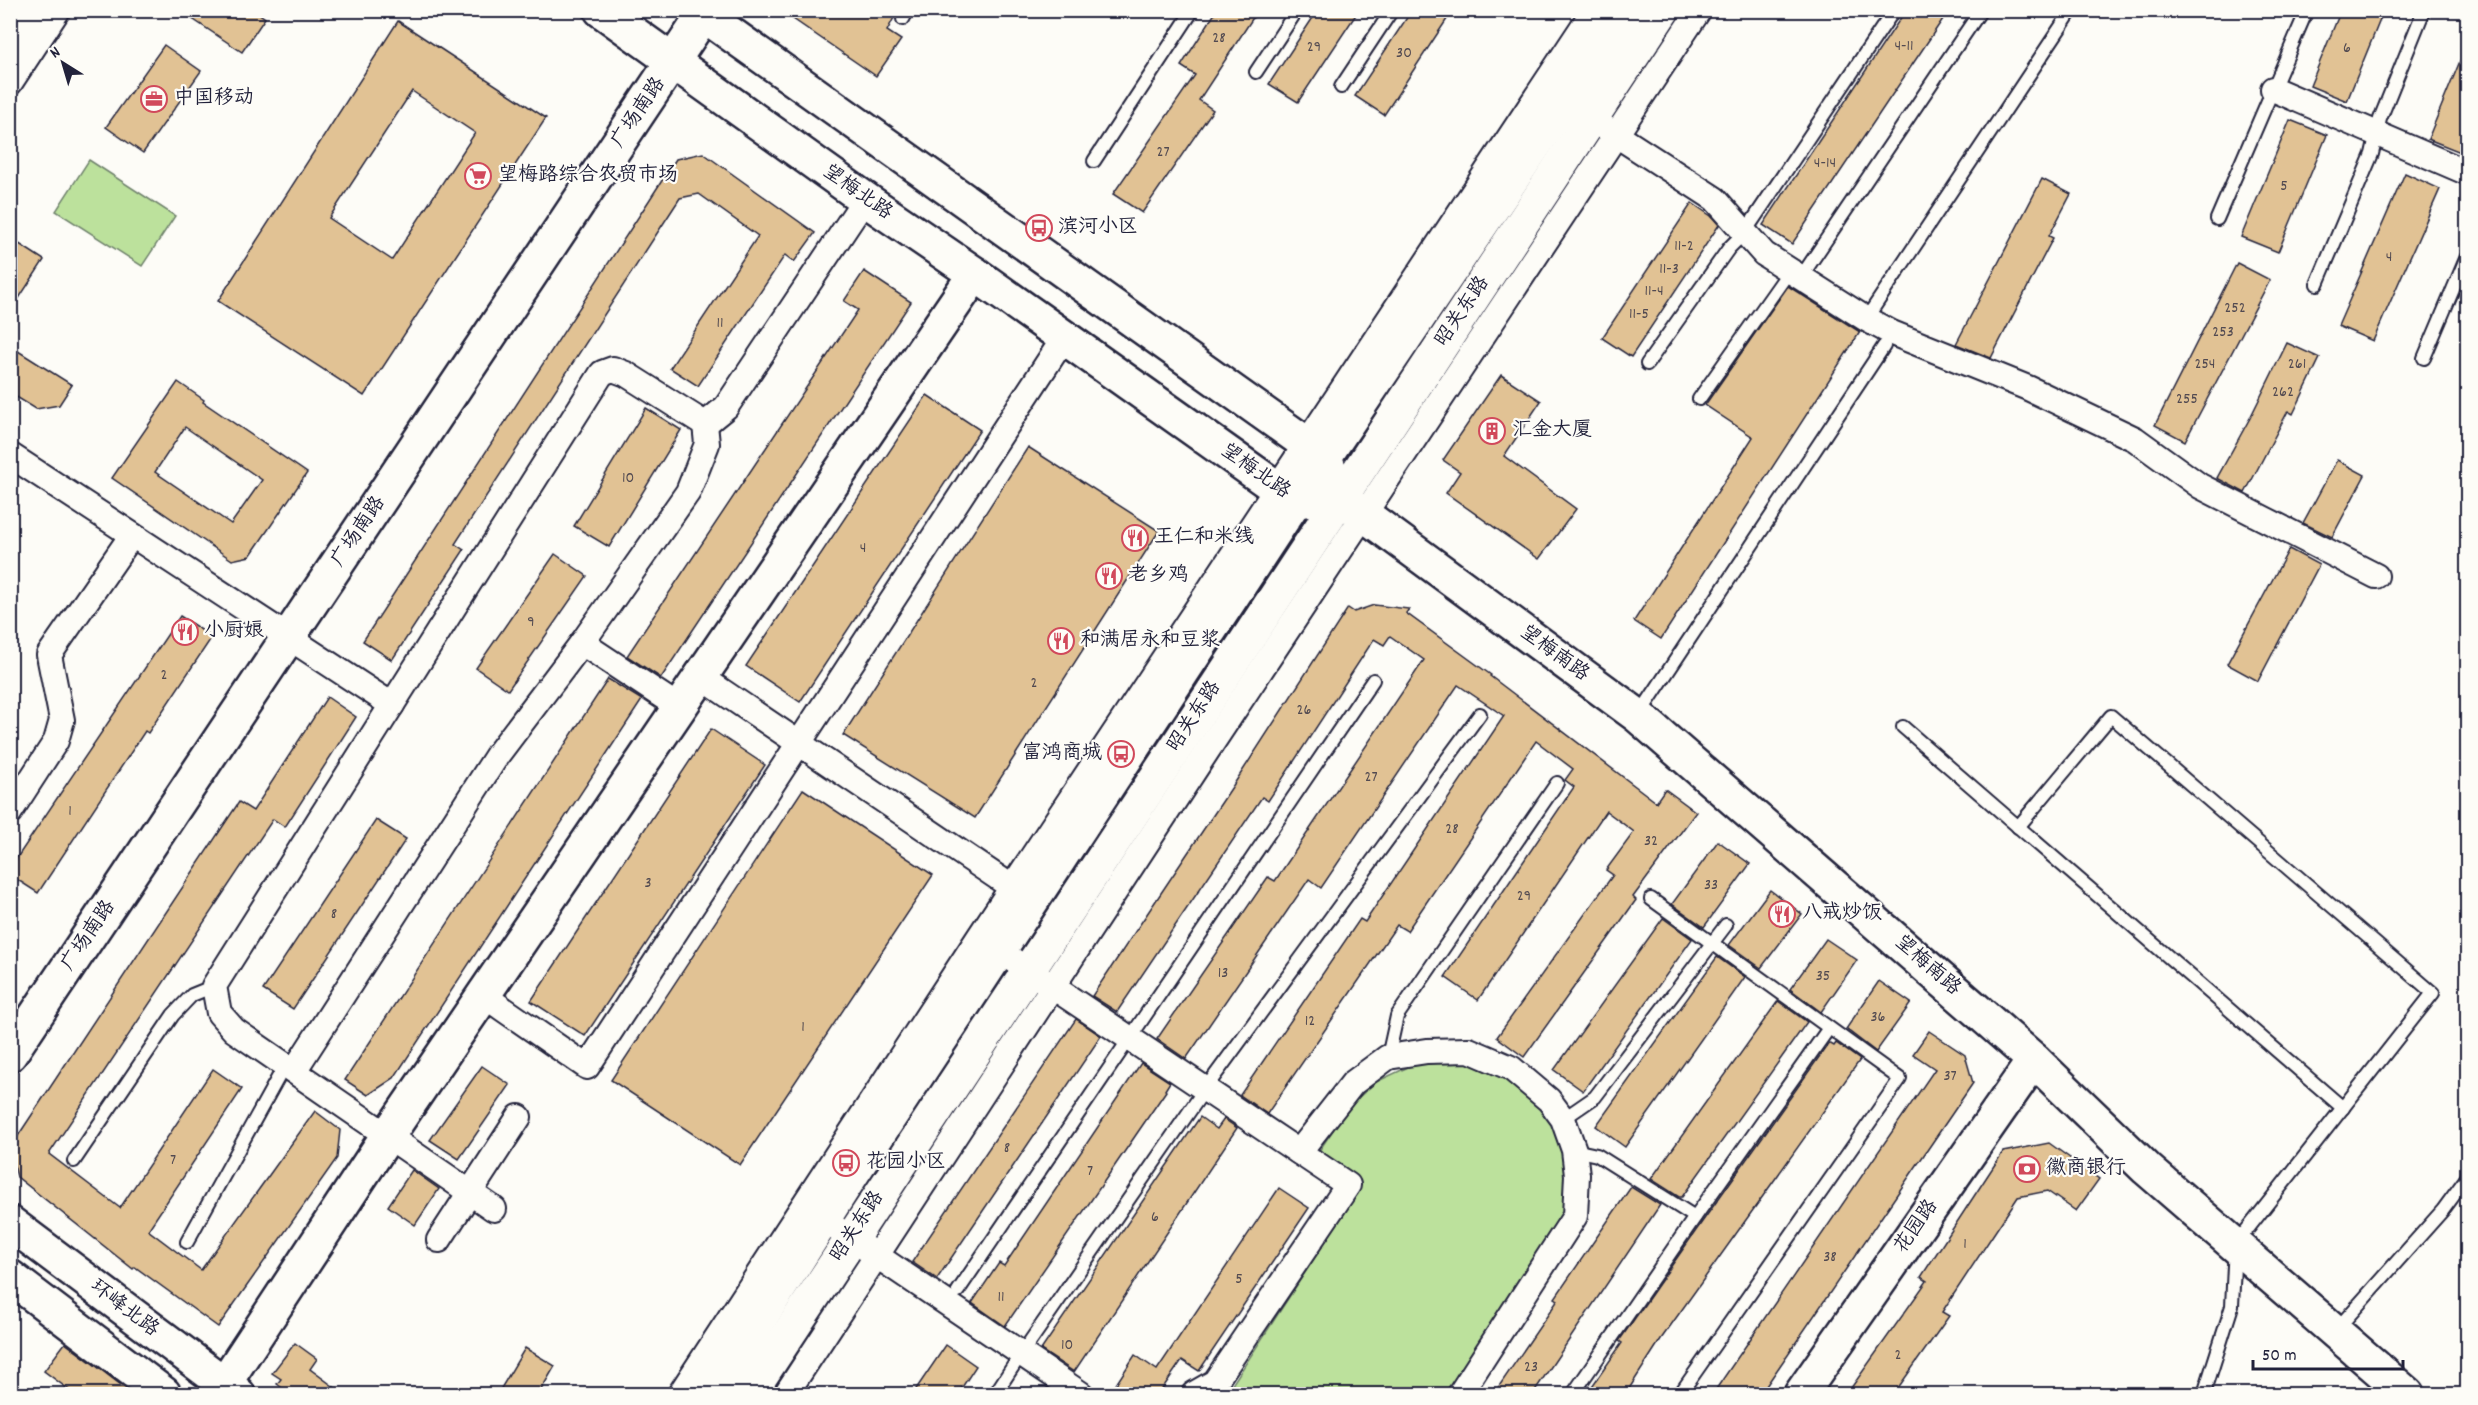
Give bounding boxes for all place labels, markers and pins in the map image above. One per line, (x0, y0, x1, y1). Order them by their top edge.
office icon: 中国移动 (139, 84, 169, 114)
place label: 中国移动 (174, 85, 254, 113)
supermarket icon: 望梅路综合农贸市场 (463, 161, 493, 191)
place label: 望梅路综合农贸市场 (498, 162, 678, 190)
bus stop icon: 滨河小区 (1024, 213, 1054, 243)
place label: 滨河小区 (1058, 214, 1138, 242)
building icon: 汇金大厦 (1477, 416, 1507, 446)
place label: 汇金大厦 (1512, 417, 1592, 445)
restaurant icon: 王仁和米线 (1120, 523, 1150, 553)
place label: 王仁和米线 (1154, 524, 1254, 552)
restaurant icon: 老乡鸡 (1094, 561, 1124, 591)
place label: 老乡鸡 (1128, 562, 1188, 590)
restaurant icon: 小厨娘 (170, 617, 200, 647)
place label: 小厨娘 (204, 618, 264, 646)
restaurant icon: 和满居永和豆浆 (1046, 626, 1076, 656)
place label: 和满居永和豆浆 (1080, 627, 1220, 655)
bus stop icon: 富鸿商城 (1106, 739, 1136, 769)
place label: 富鸿商城 (1022, 740, 1102, 768)
restaurant icon: 八戒炒饭 (1767, 899, 1797, 929)
place label: 八戒炒饭 (1802, 900, 1882, 928)
bus stop icon: 花园小区 (831, 1148, 861, 1178)
place label: 花园小区 (866, 1149, 946, 1177)
bank icon: 徽商银行 (2012, 1154, 2042, 1184)
place label: 徽商银行 (2046, 1155, 2126, 1183)

